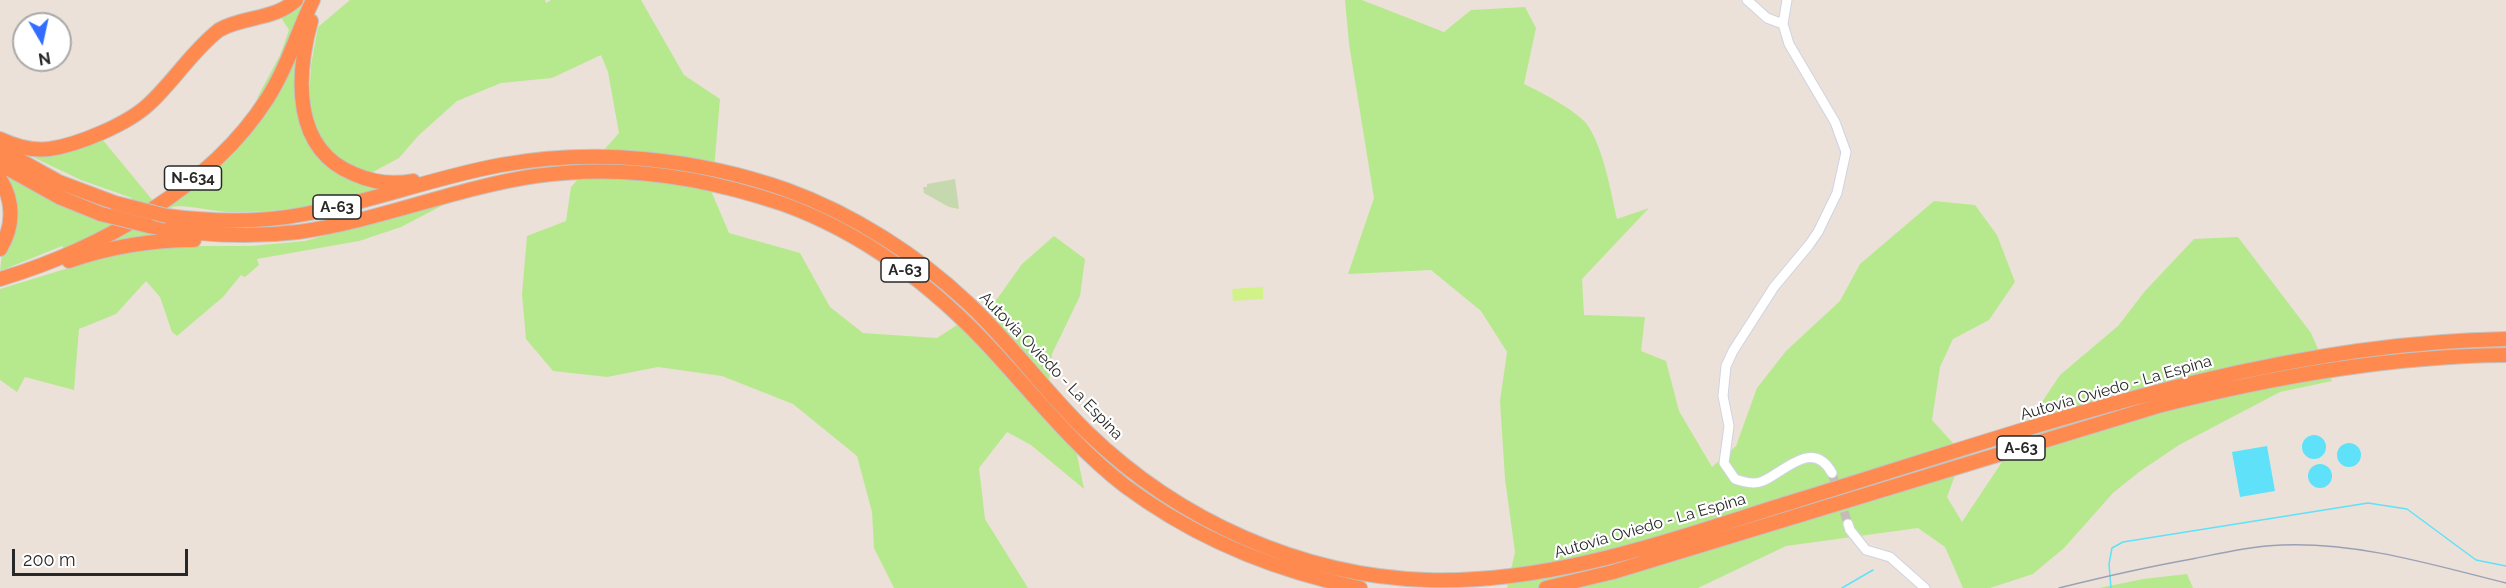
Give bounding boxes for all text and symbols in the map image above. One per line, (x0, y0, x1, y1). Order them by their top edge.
north arrow (12, 12, 72, 72)
text: N (37, 48, 52, 69)
road number: N-634 (164, 166, 222, 190)
road number: A-63 (313, 195, 361, 219)
road number: A-63 (881, 258, 929, 282)
street label: Autovía Oviedo - La Espina (975, 288, 1127, 444)
street label: Autovía Oviedo - La Espina (2018, 351, 2214, 425)
road number: A-63 (1997, 436, 2045, 460)
street label: Autovía Oviedo - La Espina (1552, 489, 1748, 563)
scale bar (15, 537, 190, 575)
text: 200 m (23, 549, 76, 570)

